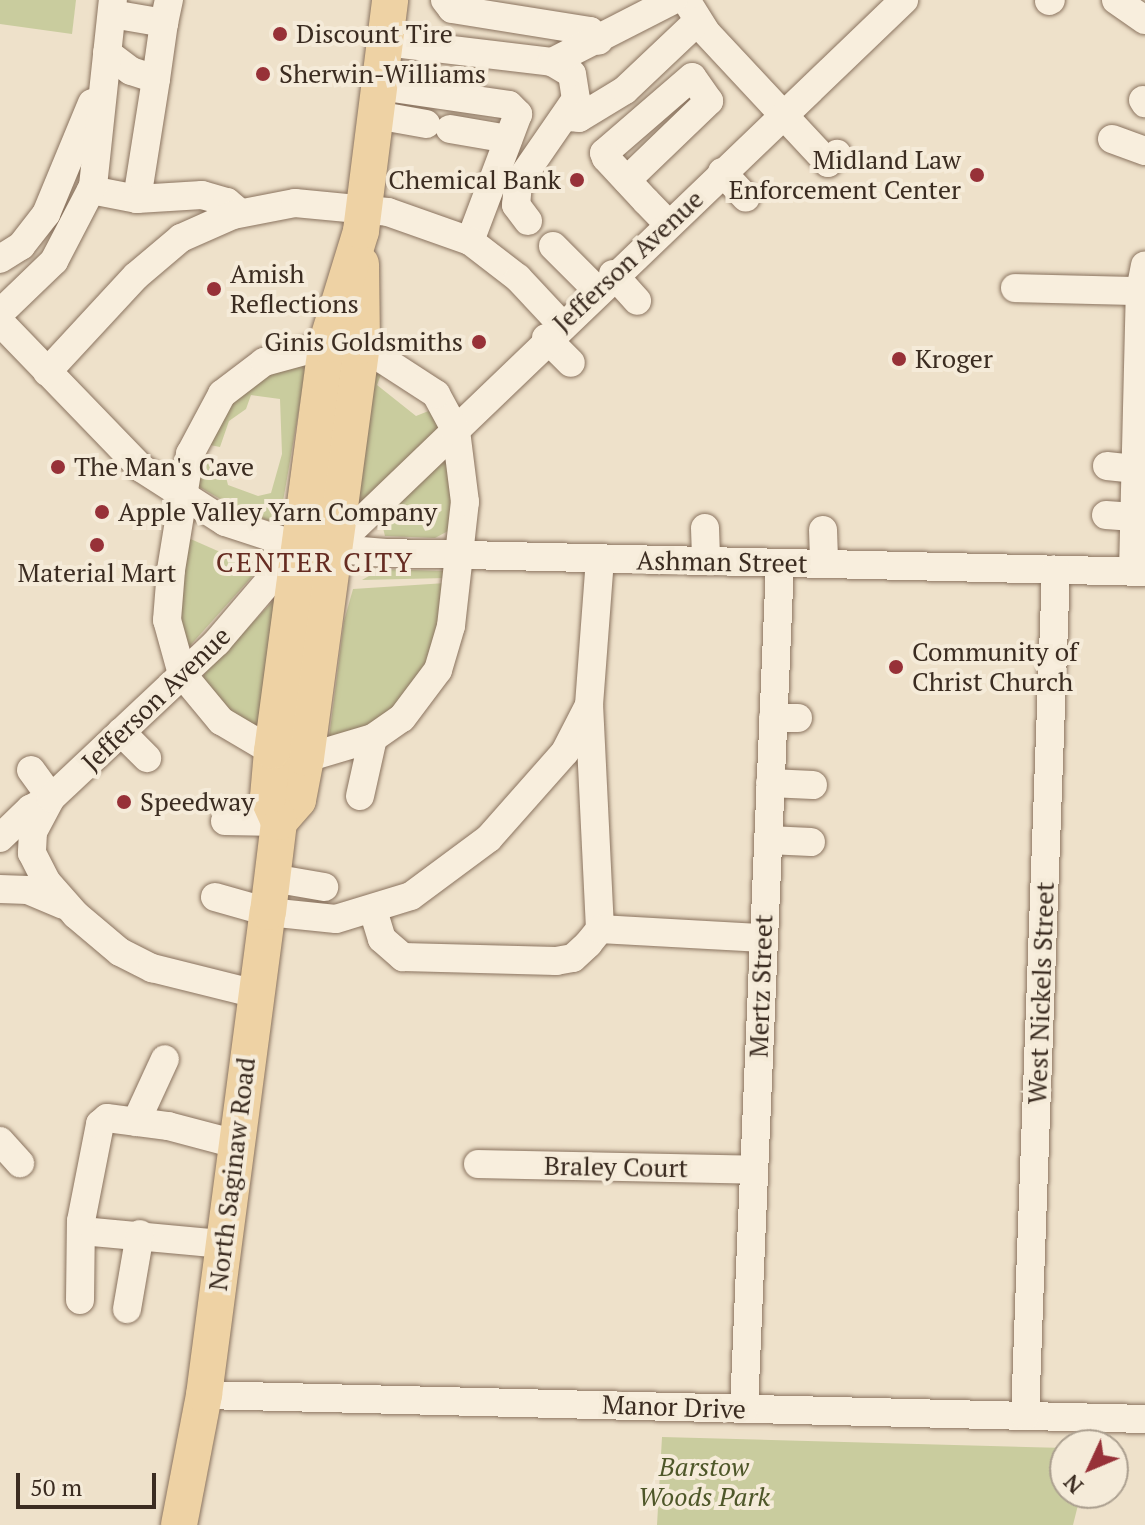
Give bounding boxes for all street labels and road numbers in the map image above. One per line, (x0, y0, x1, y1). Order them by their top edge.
street label: Jefferson Avenue (546, 183, 710, 339)
street label: Ashman Street (636, 545, 808, 579)
street label: Jefferson Avenue (75, 620, 237, 778)
street label: West Nickels Street (1022, 881, 1060, 1105)
street label: Mertz Street (743, 914, 779, 1058)
street label: North Saginaw Road (202, 1055, 262, 1293)
street label: Braley Court (544, 1150, 688, 1184)
street label: Manor Drive (602, 1389, 746, 1425)

